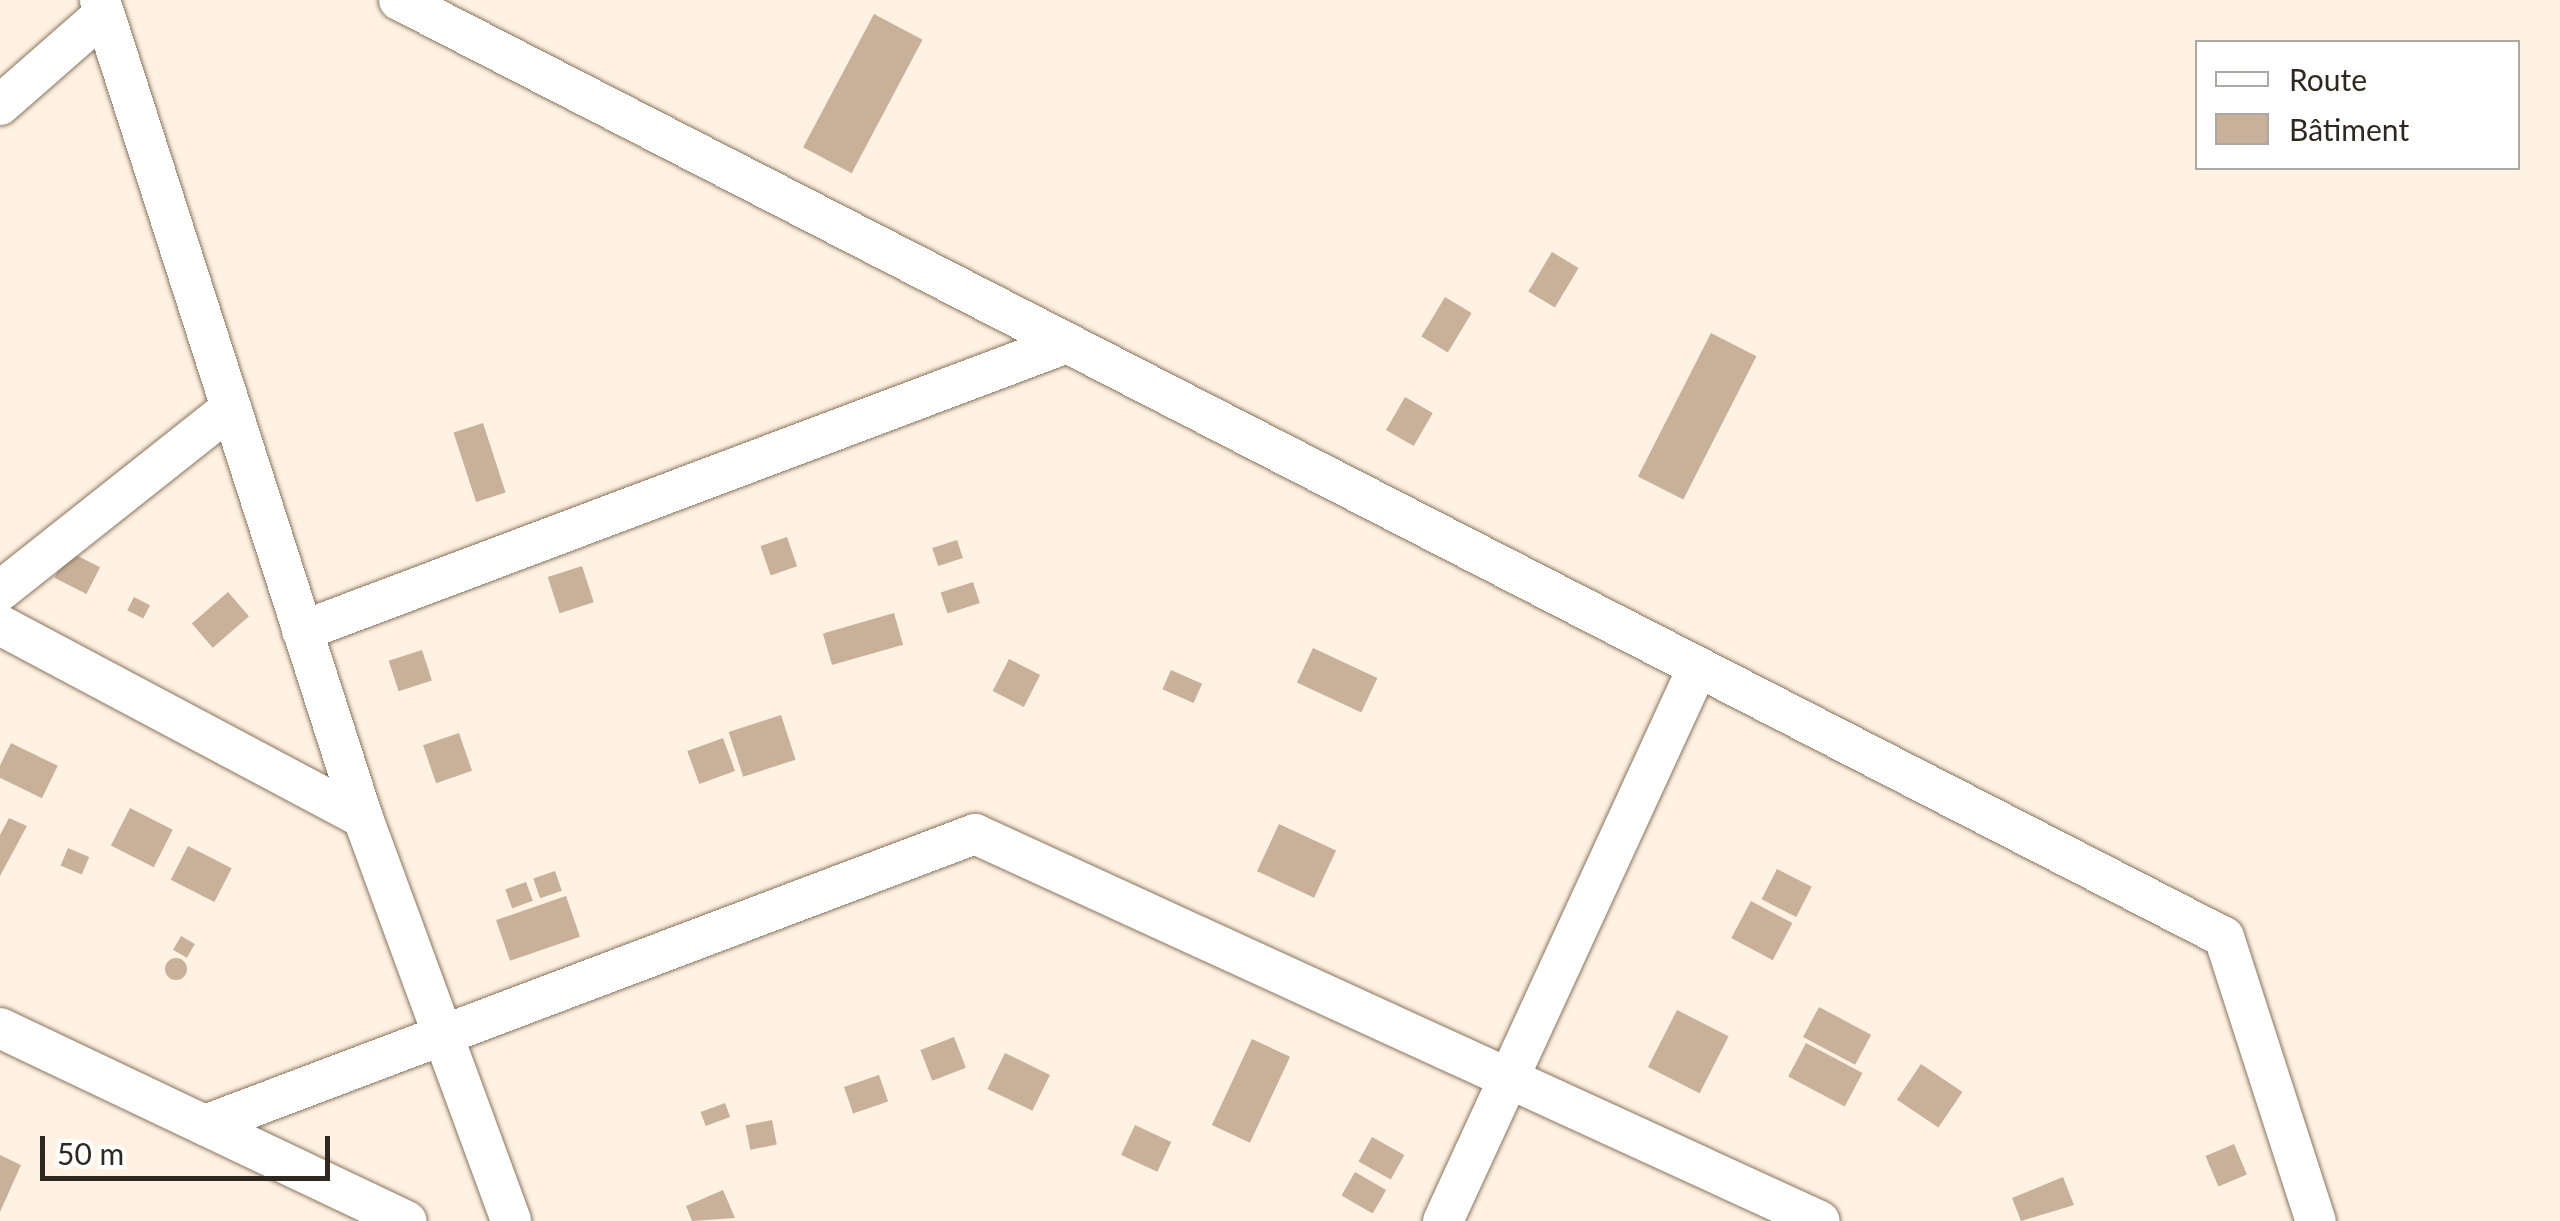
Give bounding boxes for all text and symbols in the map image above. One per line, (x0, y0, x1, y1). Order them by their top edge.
legend (2195, 40, 2520, 170)
text: Route (2289, 61, 2367, 97)
text: Bâtiment (2289, 111, 2409, 147)
scale bar (45, 1116, 335, 1178)
text: 50 m (57, 1135, 124, 1171)

